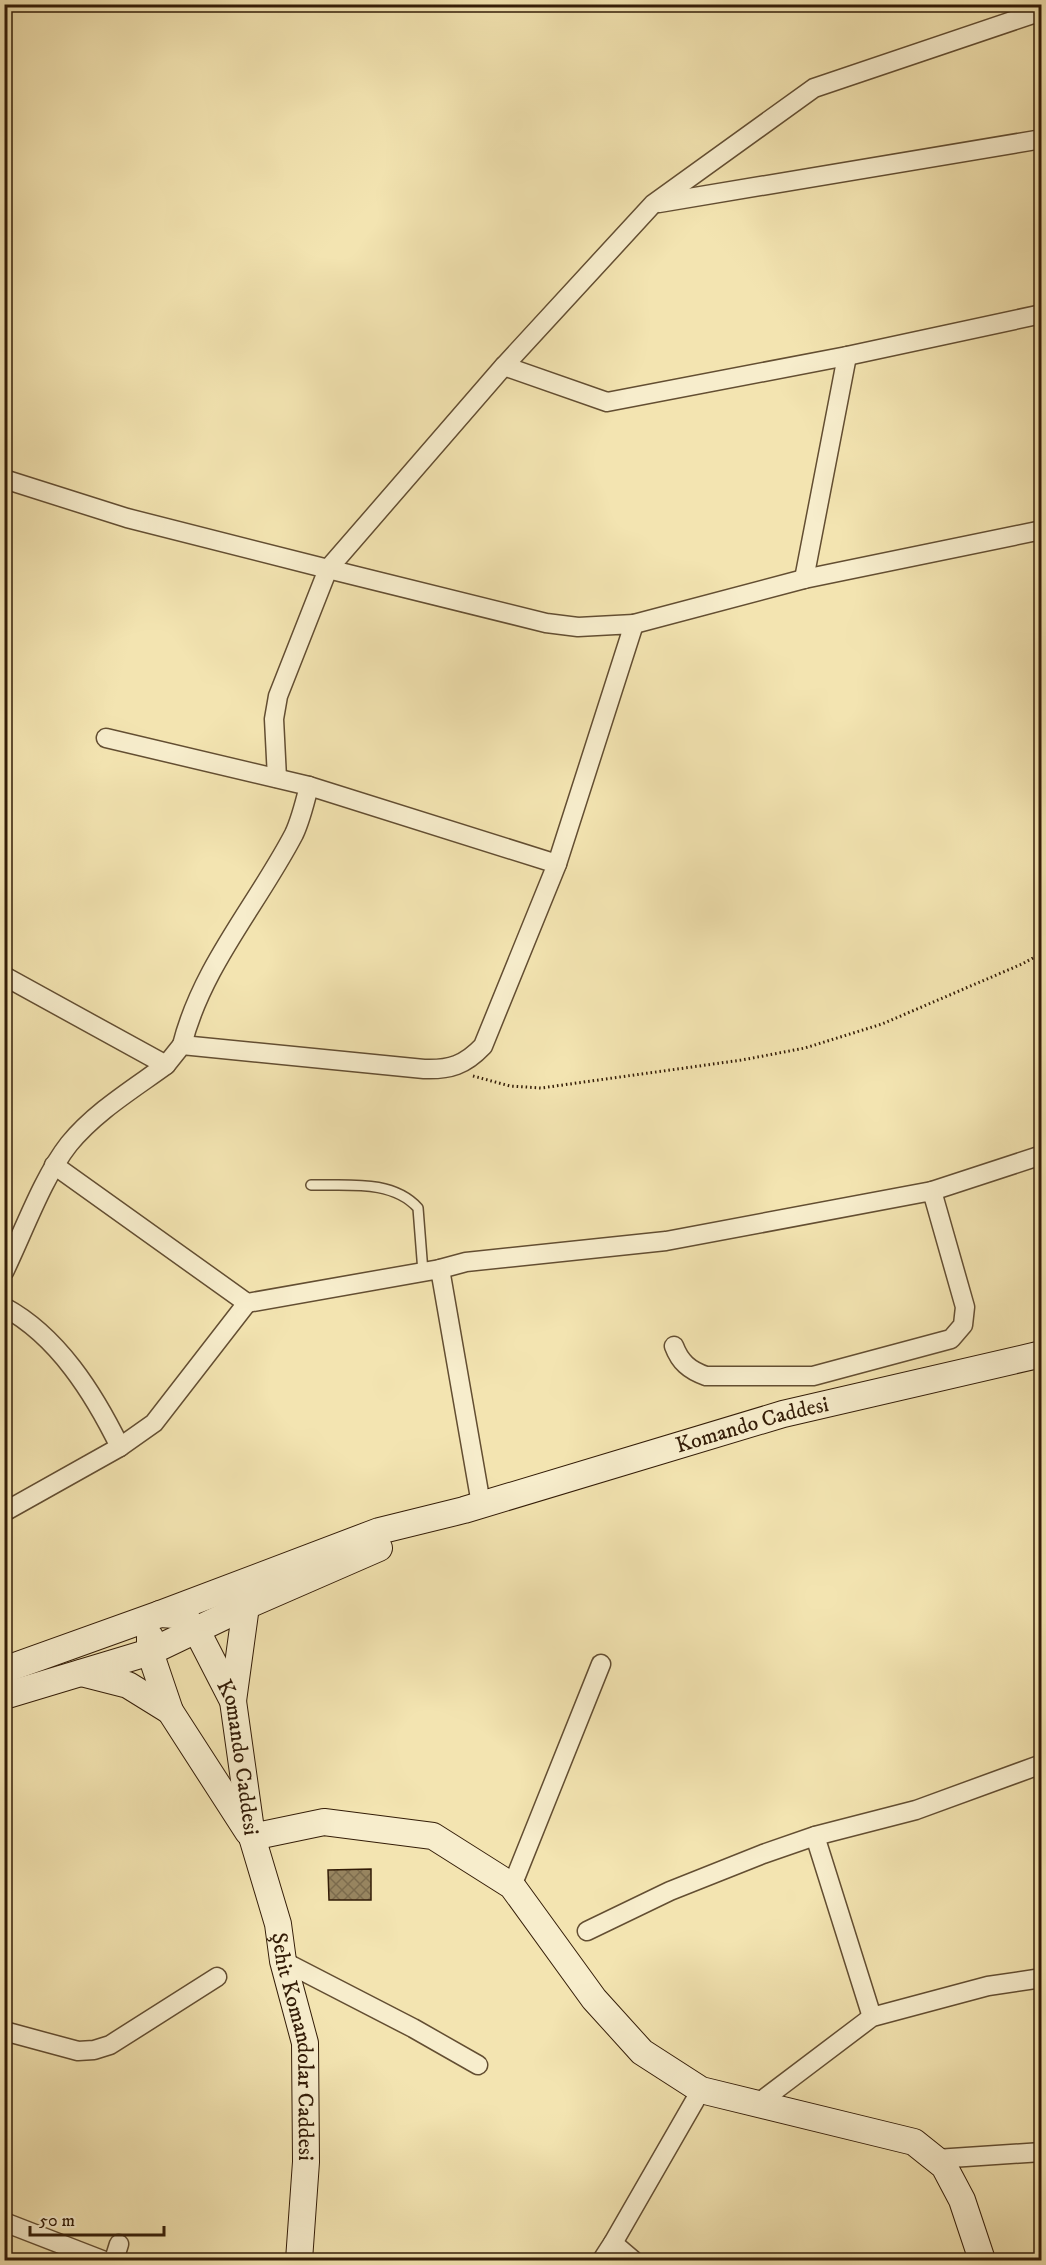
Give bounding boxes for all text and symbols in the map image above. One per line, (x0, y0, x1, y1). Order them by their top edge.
street label: Komando Caddesi (672, 1390, 831, 1459)
street label: Komando Caddesi (211, 1675, 265, 1837)
street label: Şehit Komandolar Caddesi (266, 1931, 319, 2161)
scale bar (30, 2199, 164, 2237)
text: 50 m (39, 2210, 75, 2232)

